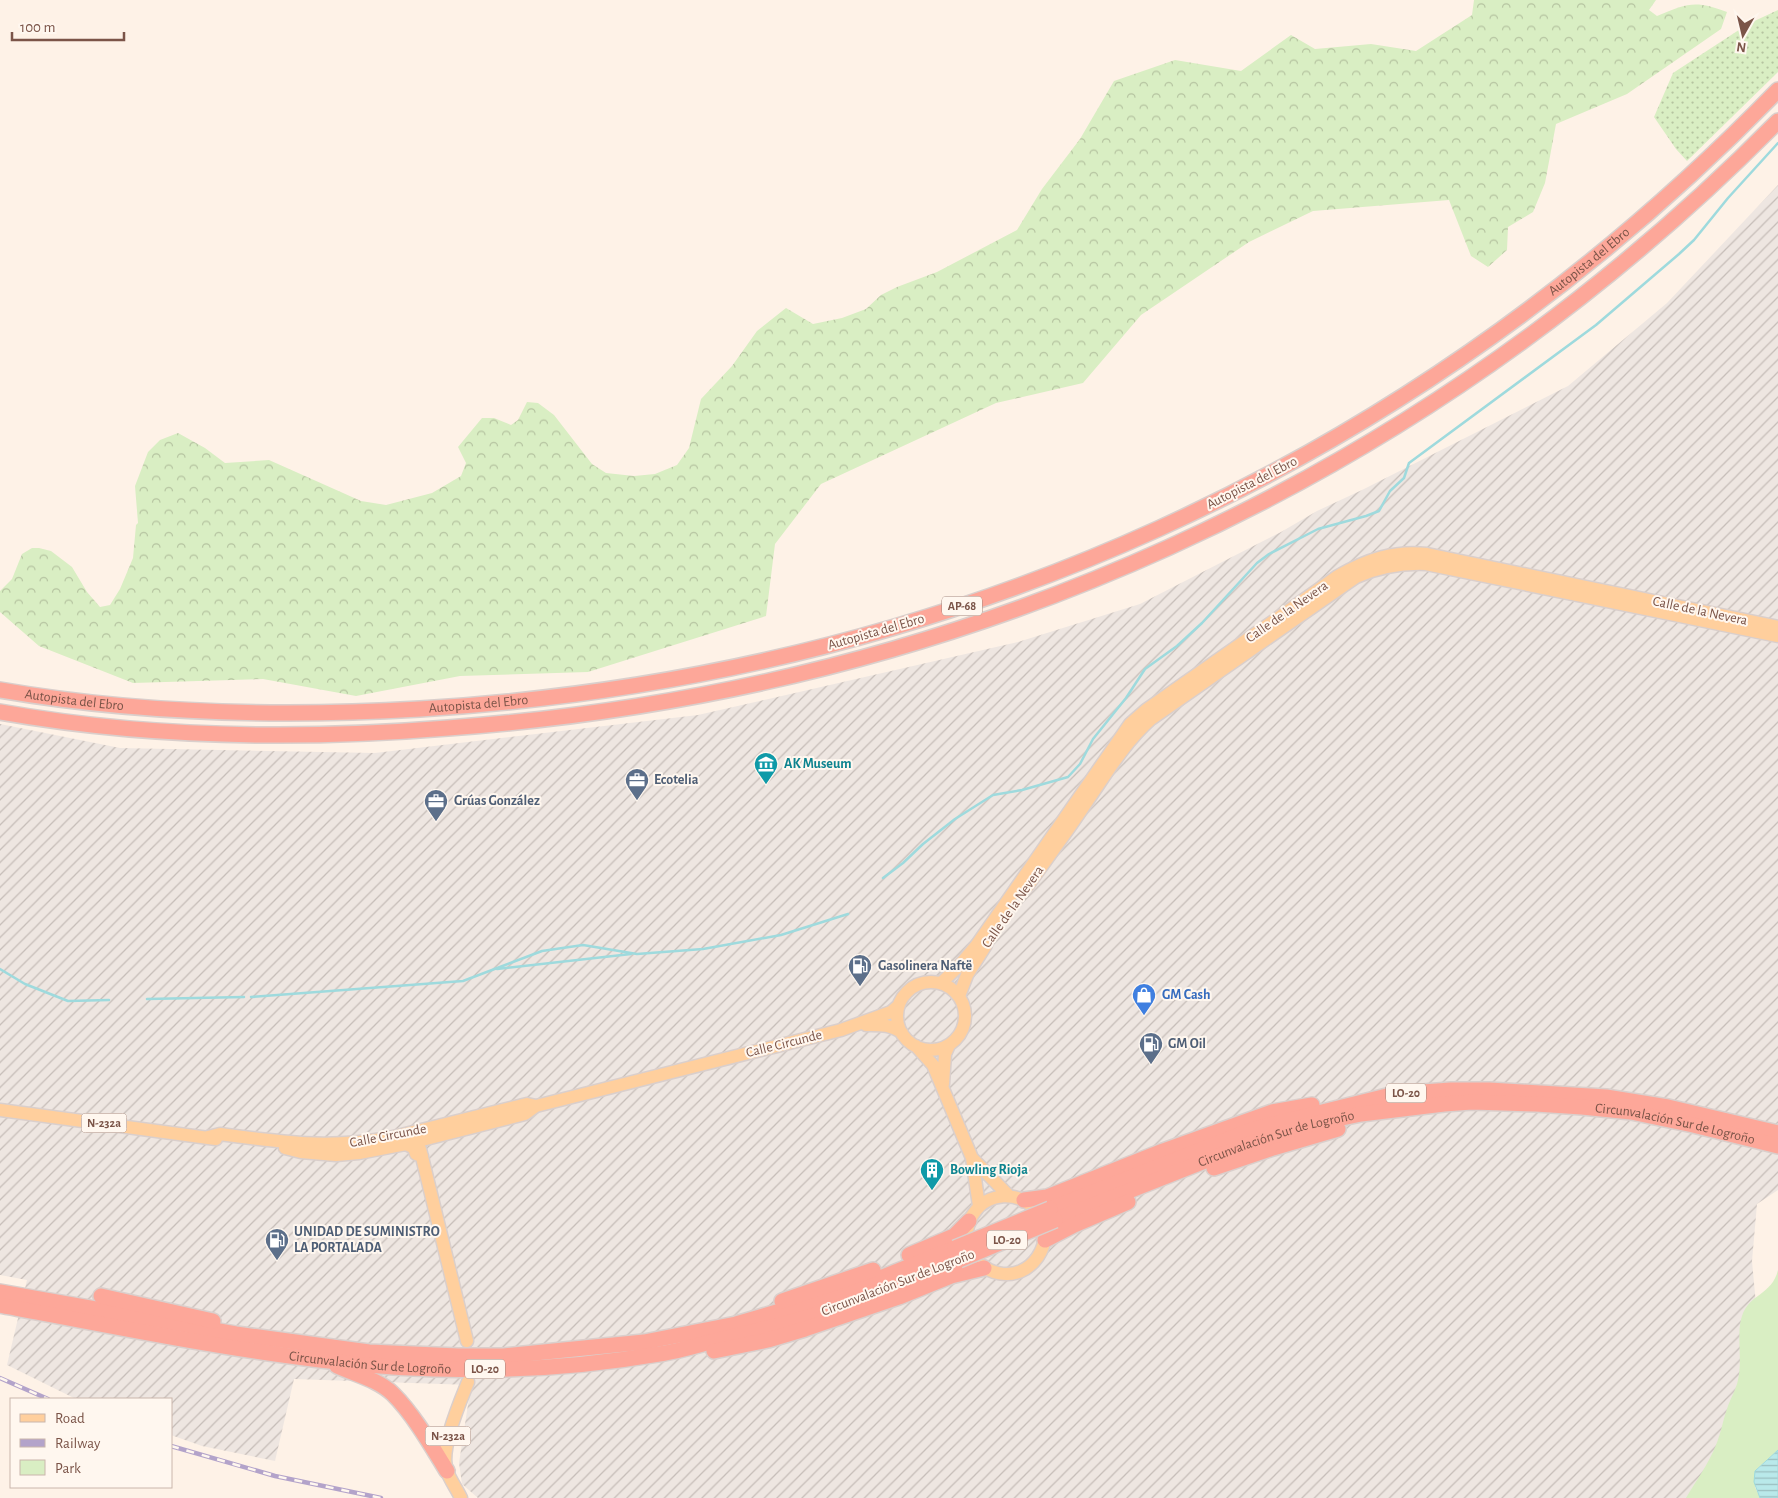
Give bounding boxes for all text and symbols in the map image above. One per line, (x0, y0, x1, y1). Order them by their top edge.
scale bar (12, 10, 125, 42)
north arrow (1718, 10, 1768, 60)
text: 100 m (20, 20, 55, 35)
text: N (1736, 39, 1747, 54)
street label: Autopista del Ebro (1546, 225, 1633, 298)
street label: Autopista del Ebro (1204, 454, 1300, 512)
street label: Calle de la Nevera (1243, 578, 1331, 645)
street label: Calle de la Nevera (1651, 594, 1749, 628)
road number: AP-68 (942, 596, 982, 616)
street label: Autopista del Ebro (826, 611, 926, 652)
street label: Autopista del Ebro (24, 687, 125, 713)
street label: Autopista del Ebro (428, 693, 529, 715)
museum icon: AK Museum (753, 751, 779, 785)
place label: AK Museum (784, 757, 851, 771)
office icon: Ecotelia (624, 767, 650, 801)
place label: Ecotelia (654, 773, 699, 787)
office icon: Grúas González (423, 788, 449, 822)
place label: Grúas González (454, 794, 540, 808)
street label: Calle de la Nevera (980, 863, 1047, 951)
fuel station icon: Gasolinera Naftë (847, 953, 873, 987)
place label: Gasolinera Naftë (878, 959, 973, 973)
shop icon: GM Cash (1131, 982, 1157, 1016)
place label: GM Cash (1162, 988, 1210, 1002)
street label: Calle Circunde (744, 1028, 824, 1060)
fuel station icon: GM Oil (1138, 1031, 1164, 1065)
place label: GM Oil (1168, 1037, 1206, 1051)
road number: LO-20 (1386, 1084, 1426, 1102)
street label: Circunvalación Sur de Logroño (1594, 1101, 1757, 1147)
street label: Circunvalación Sur de Logroño (1196, 1109, 1356, 1170)
road number: N-232a (82, 1114, 126, 1132)
street label: Calle Circunde (348, 1122, 428, 1150)
building icon: Bowling Rioja (919, 1157, 945, 1191)
place label: Bowling Rioja (950, 1163, 1028, 1177)
place label: UNIDAD DE SUMINISTRO LA PORTALADA (294, 1225, 440, 1255)
fuel station icon: UNIDAD DE SUMINISTRO LA PORTALADA (264, 1227, 290, 1261)
road number: LO-20 (987, 1230, 1027, 1250)
street label: Circunvalación Sur de Logroño (820, 1247, 977, 1319)
street label: Circunvalación Sur de Logroño (288, 1349, 452, 1376)
road number: LO-20 (465, 1360, 505, 1378)
legend (10, 1398, 172, 1488)
text: Road (55, 1411, 85, 1426)
road number: N-232a (426, 1426, 470, 1445)
text: Railway (55, 1436, 101, 1451)
text: Park (55, 1461, 81, 1476)

